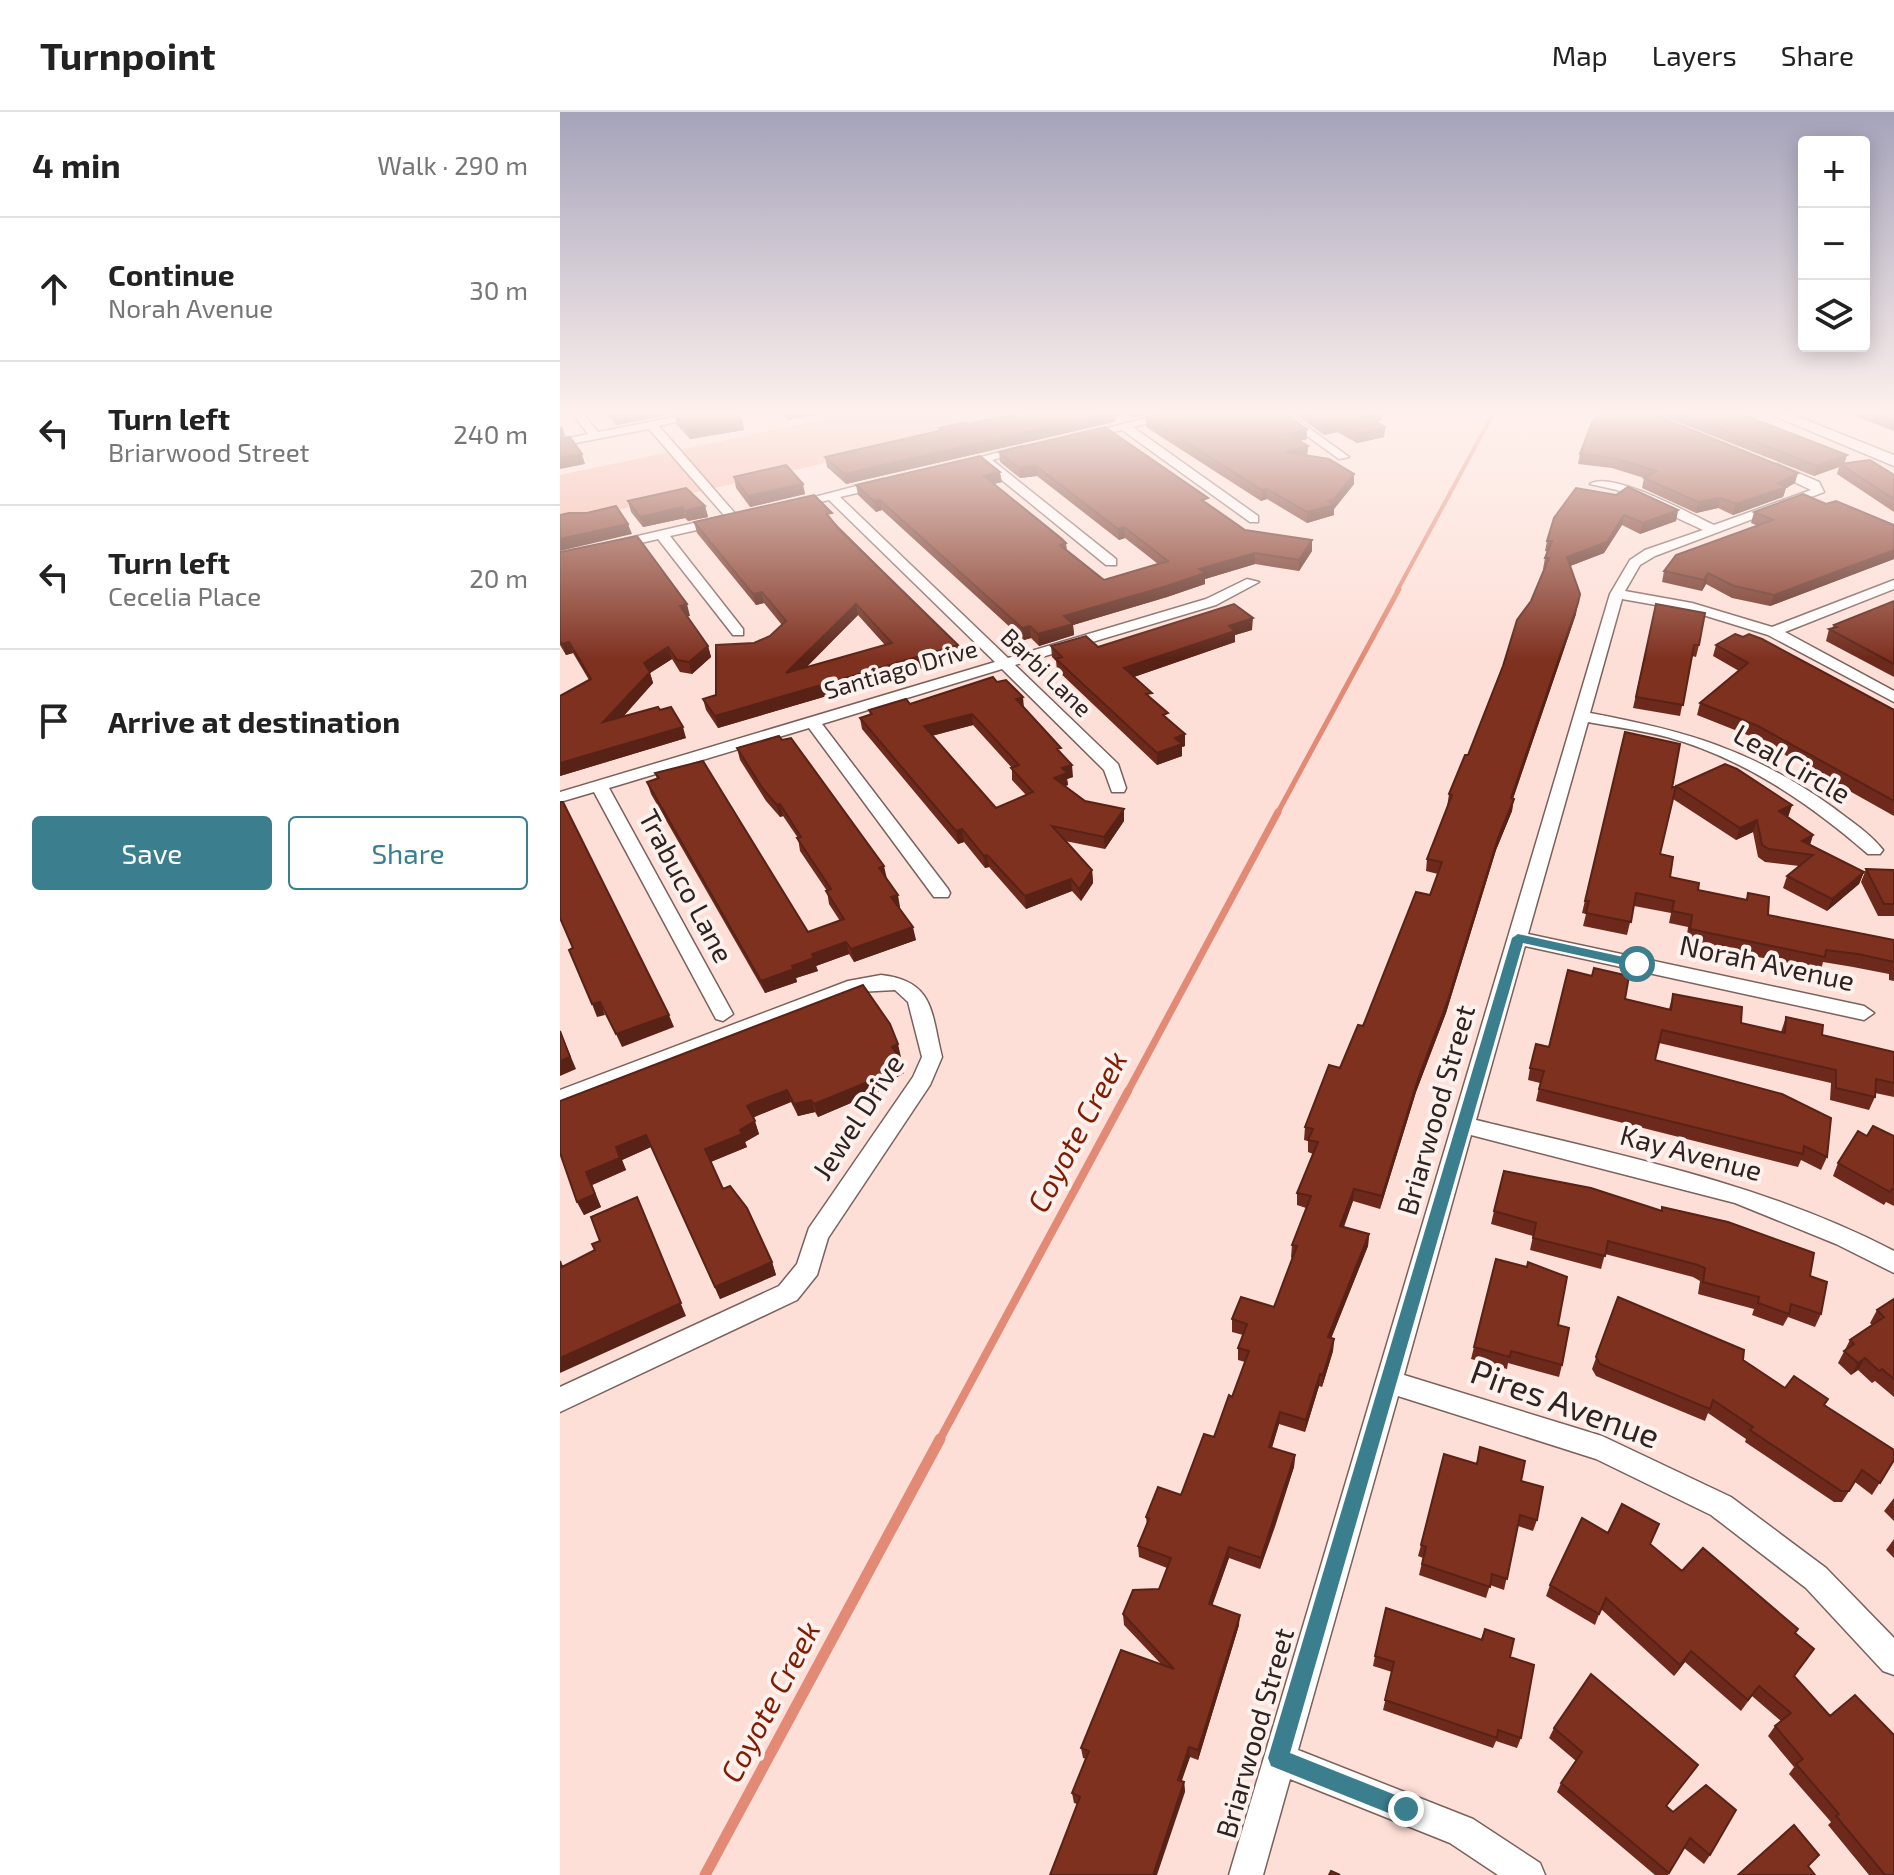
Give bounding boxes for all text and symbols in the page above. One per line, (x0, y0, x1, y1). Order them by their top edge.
text: Turnpoint (40, 32, 216, 78)
text: Map (1552, 38, 1608, 72)
text: Layers (1652, 38, 1737, 72)
text: Share (1781, 38, 1854, 72)
map controls (1798, 136, 1870, 352)
button: + (1798, 136, 1870, 208)
text: 4 min (32, 144, 121, 185)
text: Walk · 290 m (377, 149, 528, 180)
button: − (1798, 208, 1870, 280)
text: Continue (108, 256, 235, 292)
icon: ahead (32, 267, 76, 311)
text: 30 m (469, 274, 528, 305)
button: layers (1798, 280, 1870, 352)
text: Norah Avenue (108, 292, 273, 323)
text: Turn left (108, 400, 230, 436)
icon: left (32, 411, 76, 455)
text: 240 m (453, 418, 528, 449)
text: Briarwood Street (108, 436, 310, 467)
text: Turn left (108, 544, 230, 580)
icon: left (32, 555, 76, 599)
text: 20 m (469, 562, 528, 593)
text: Cecelia Place (108, 580, 261, 611)
street label: Barbi Lane (996, 622, 1098, 722)
street label: Santiago Drive (821, 633, 981, 704)
icon: arrive (32, 699, 76, 743)
text: Arrive at destination (108, 703, 400, 739)
street label: Leal Circle (1728, 716, 1857, 810)
street label: Trabuco Lane (632, 803, 742, 968)
button: Save (32, 816, 272, 890)
button: Share (288, 816, 528, 890)
street label: Norah Avenue (1677, 927, 1858, 997)
route start (1619, 946, 1655, 982)
street label: Briarwood Street (1389, 1001, 1481, 1219)
water label: Coyote Creek (1019, 1044, 1135, 1218)
street label: Jewel Drive (804, 1047, 910, 1186)
street label: Kay Avenue (1617, 1117, 1766, 1187)
street label: Pires Avenue (1466, 1349, 1666, 1456)
water label: Coyote Creek (712, 1614, 828, 1788)
street label: Briarwood Street (1208, 1624, 1300, 1842)
route end (1388, 1791, 1424, 1827)

